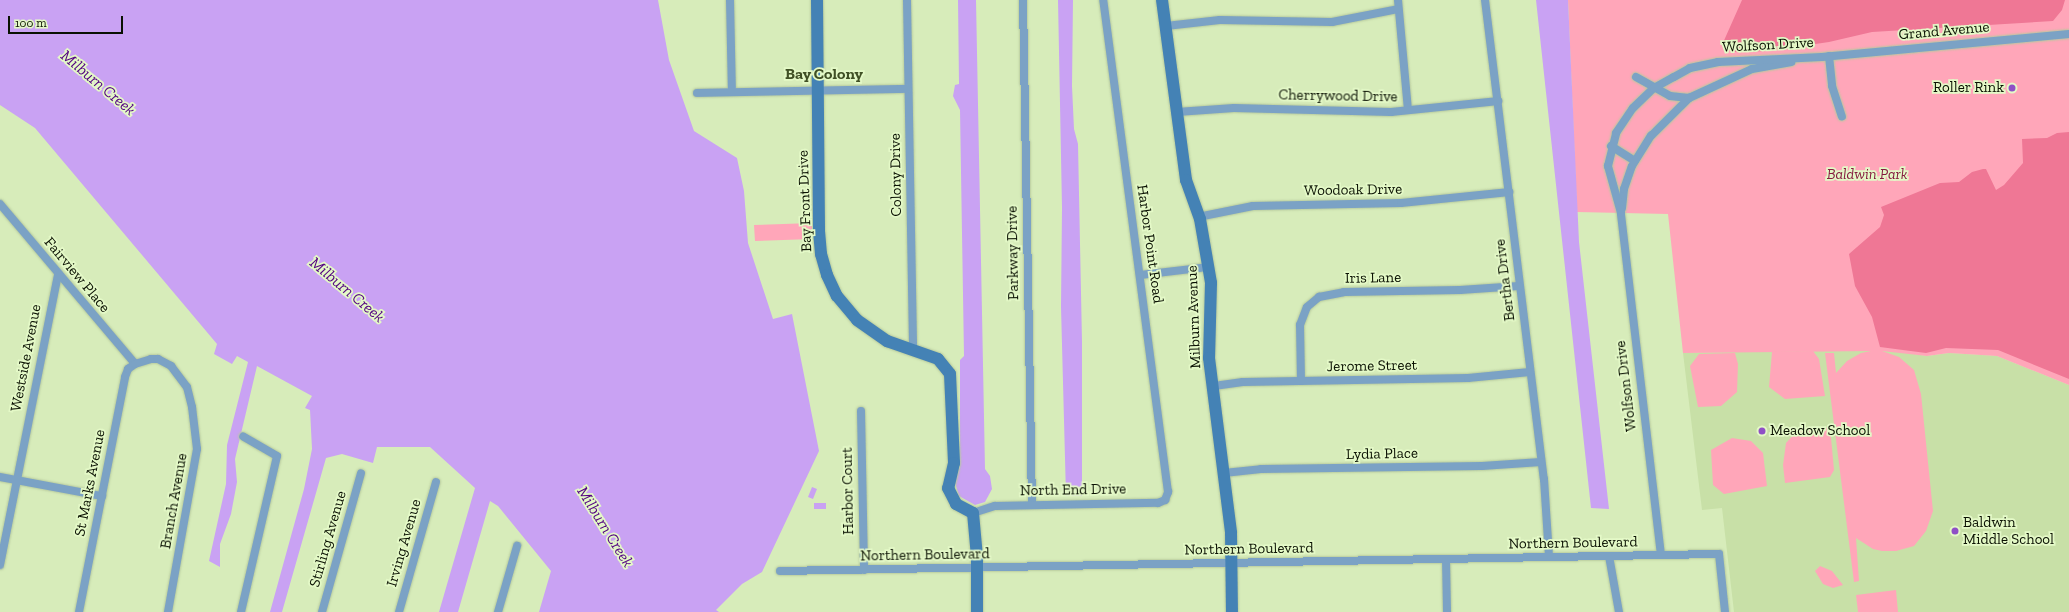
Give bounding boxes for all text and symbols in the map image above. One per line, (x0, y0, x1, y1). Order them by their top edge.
scale bar (10, 8, 125, 34)
text: 100 m (15, 16, 47, 30)
street label: Grand Avenue (1898, 18, 1990, 44)
street label: Wolfson Drive (1722, 34, 1814, 56)
water label: Milburn Creek (57, 46, 139, 120)
district label: Bay Colony (785, 64, 863, 84)
place label: Roller Rink (1933, 79, 2004, 97)
marker: Roller Rink (2007, 83, 2017, 93)
street label: Cherrywood Drive (1278, 86, 1398, 106)
street label: Colony Drive (886, 133, 906, 217)
street label: Bay Front Drive (794, 150, 816, 252)
park label: Baldwin Park (1827, 166, 1907, 184)
street label: Woodoak Drive (1304, 180, 1402, 200)
street label: Harbor Point Road (1133, 183, 1167, 305)
street label: Parkway Drive (1003, 206, 1023, 300)
street label: Fairview Place (40, 233, 114, 317)
street label: Bertha Drive (1491, 238, 1519, 322)
water label: Milburn Creek (306, 253, 388, 327)
street label: Milburn Avenue (1183, 265, 1205, 369)
street label: Iris Lane (1345, 269, 1401, 287)
street label: Westside Avenue (7, 303, 45, 413)
street label: Wolfson Drive (1611, 340, 1641, 432)
street label: Jerome Street (1327, 356, 1417, 376)
place label: Meadow School (1770, 422, 1871, 440)
marker: Meadow School (1757, 426, 1767, 436)
street label: St Marks Avenue (71, 428, 109, 538)
street label: Lydia Place (1346, 444, 1418, 464)
street label: Harbor Court (838, 447, 858, 535)
street label: Branch Avenue (157, 451, 191, 551)
street label: North End Drive (1020, 480, 1126, 500)
water label: Milburn Creek (573, 483, 637, 571)
street label: Stirling Avenue (306, 489, 350, 589)
street label: Irving Avenue (383, 497, 425, 589)
place label: Baldwin Middle School (1963, 513, 2054, 548)
marker: Baldwin Middle School (1950, 526, 1960, 536)
street label: Northern Boulevard (1508, 533, 1638, 553)
street label: Northern Boulevard (1184, 539, 1314, 559)
street label: Northern Boulevard (860, 545, 990, 565)

